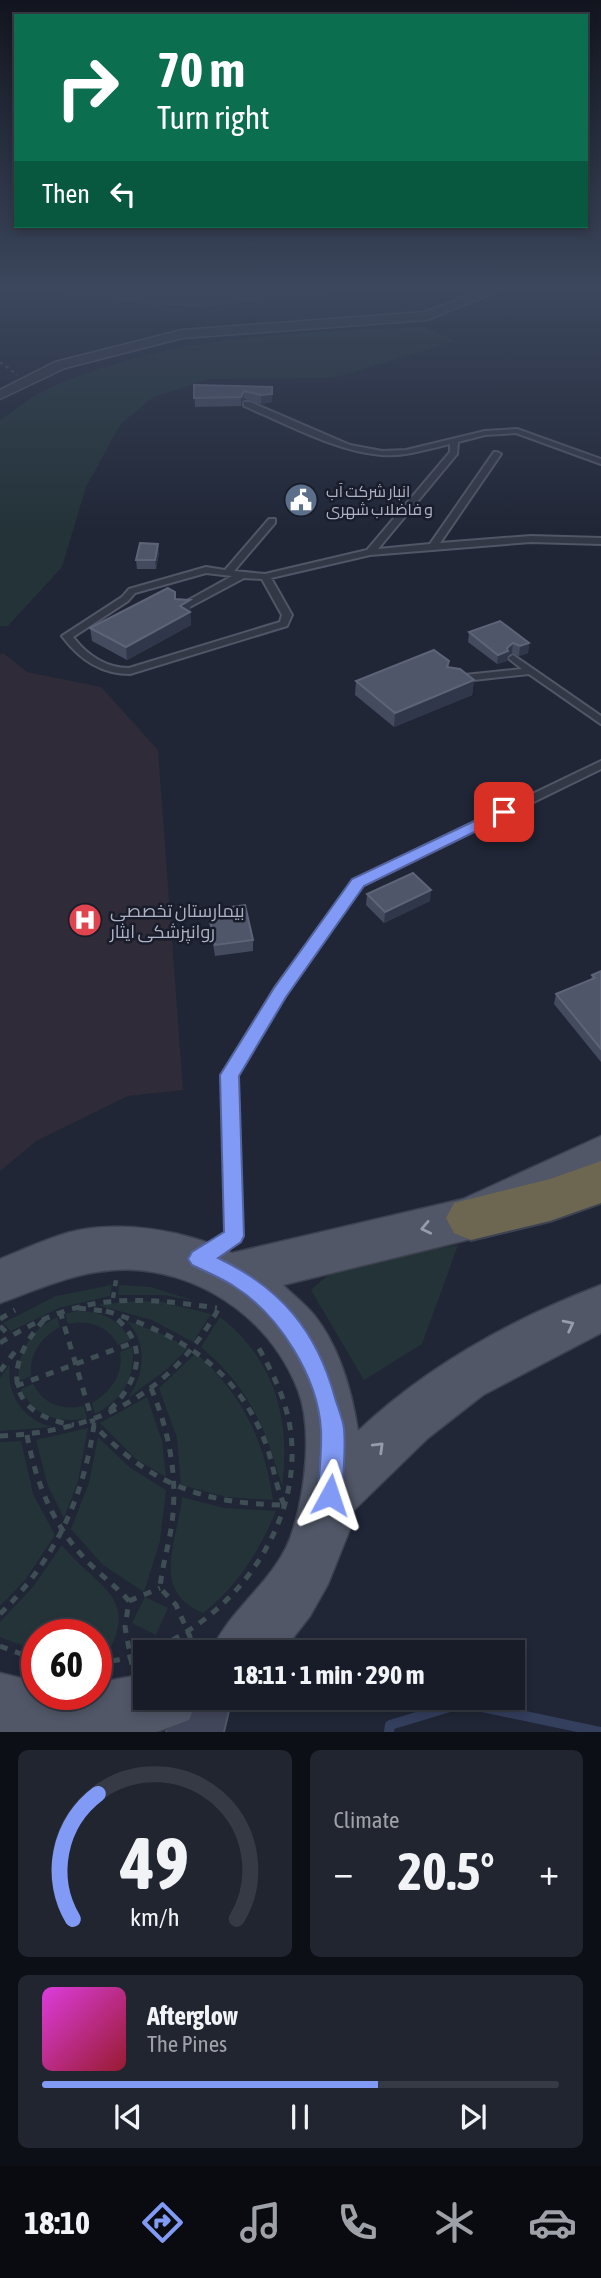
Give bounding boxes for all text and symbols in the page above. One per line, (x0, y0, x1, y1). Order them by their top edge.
text: 70 m (157, 41, 245, 97)
icon: right (42, 42, 133, 133)
text: Turn right (157, 99, 270, 136)
icon: left (104, 175, 142, 213)
text: Then (42, 179, 90, 209)
public building icon: انبار شرکت آب و فاضلاب شهری (282, 481, 320, 519)
place label: انبار شرکت آب و فاضلاب شهری (326, 482, 433, 520)
pin (474, 782, 534, 842)
icon: arrive (485, 793, 523, 831)
place label: بیمارستان تخصصی روانپزشکی ایثار (109, 900, 245, 944)
hospital icon: بیمارستان تخصصی روانپزشکی ایثار (66, 901, 104, 939)
one-way arrow (420, 1220, 432, 1235)
one-way arrow (562, 1319, 574, 1333)
one-way arrow (371, 1443, 384, 1456)
position arrow (293, 1458, 367, 1532)
speed limit sign: 60 (21, 1619, 112, 1710)
text: 18:11 · 1 min · 290 m (234, 1660, 424, 1690)
text: Climate (334, 1807, 399, 1833)
text: 49 (120, 1822, 189, 1905)
text: 20.5° (398, 1841, 495, 1901)
text: − (334, 1850, 353, 1893)
text: + (539, 1850, 559, 1893)
text: km/h (130, 1903, 180, 1931)
text: Afterglow (147, 2001, 238, 2031)
text: The Pines (147, 2031, 227, 2057)
icon: previous (109, 2098, 147, 2136)
icon: pause (281, 2098, 319, 2136)
icon: next (454, 2098, 492, 2136)
icon: directions (138, 2198, 187, 2247)
icon: music (236, 2198, 285, 2247)
icon: phone (333, 2198, 382, 2247)
icon: climate (430, 2198, 479, 2247)
icon: car (528, 2198, 577, 2247)
text: 18:10 (24, 2204, 90, 2241)

